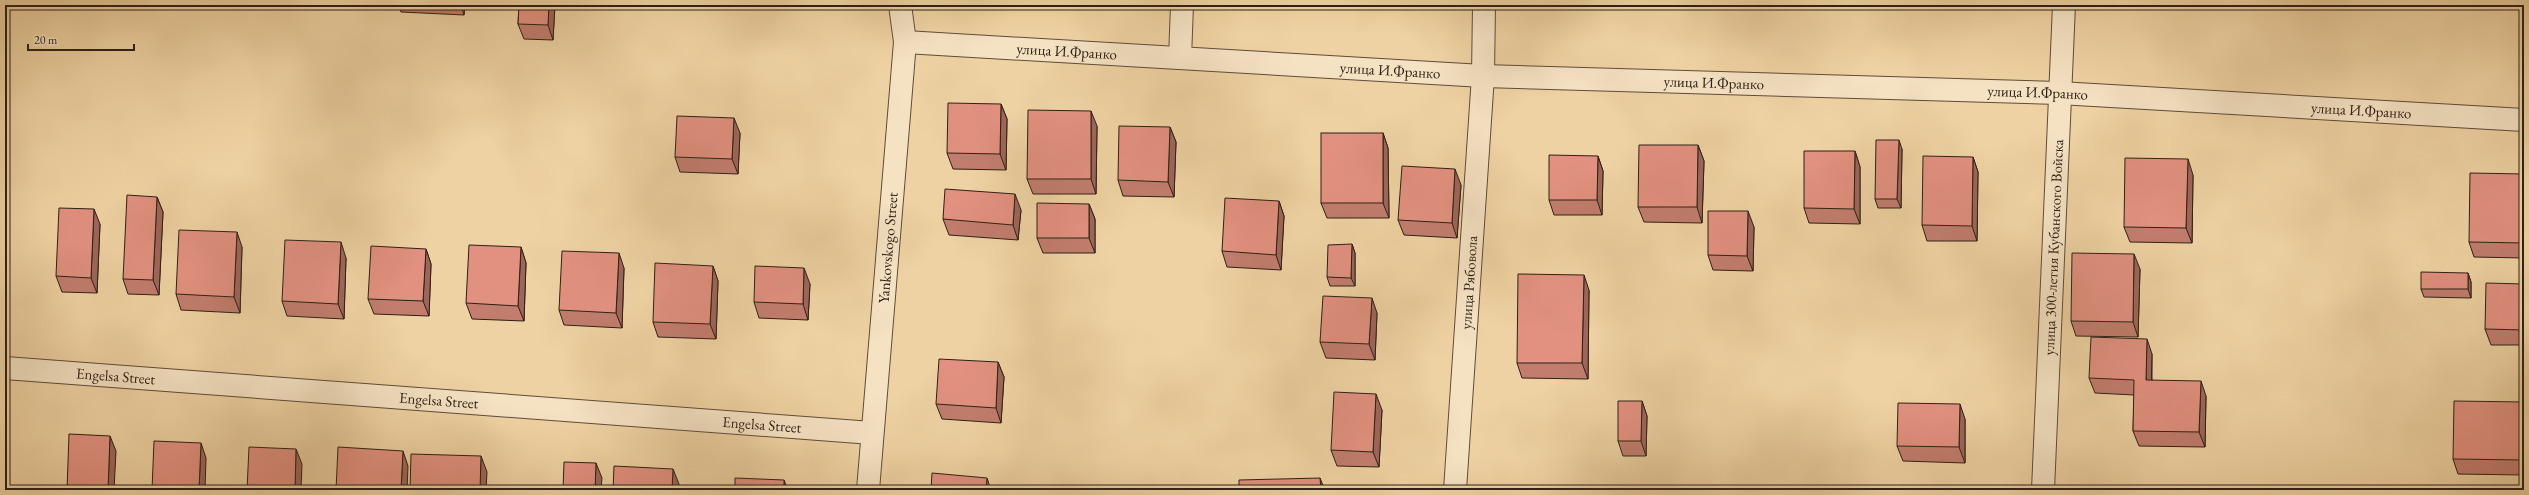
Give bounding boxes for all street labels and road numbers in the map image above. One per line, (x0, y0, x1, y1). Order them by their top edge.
street label: улица И.Франко (1016, 39, 1118, 63)
street label: улица И.Франко (1339, 58, 1441, 82)
street label: улица И.Франко (1663, 71, 1765, 93)
street label: улица И.Франко (1987, 81, 2089, 104)
street label: улица И.Франко (2310, 98, 2412, 122)
street label: улица 300-летия Кубанского Войска (2039, 139, 2067, 356)
street label: Yankovskogo Street (873, 191, 902, 304)
street label: улица Рябовола (1456, 235, 1481, 330)
street label: Engelsa Street (75, 363, 156, 388)
street label: Engelsa Street (399, 388, 479, 412)
street label: Engelsa Street (722, 412, 802, 437)

